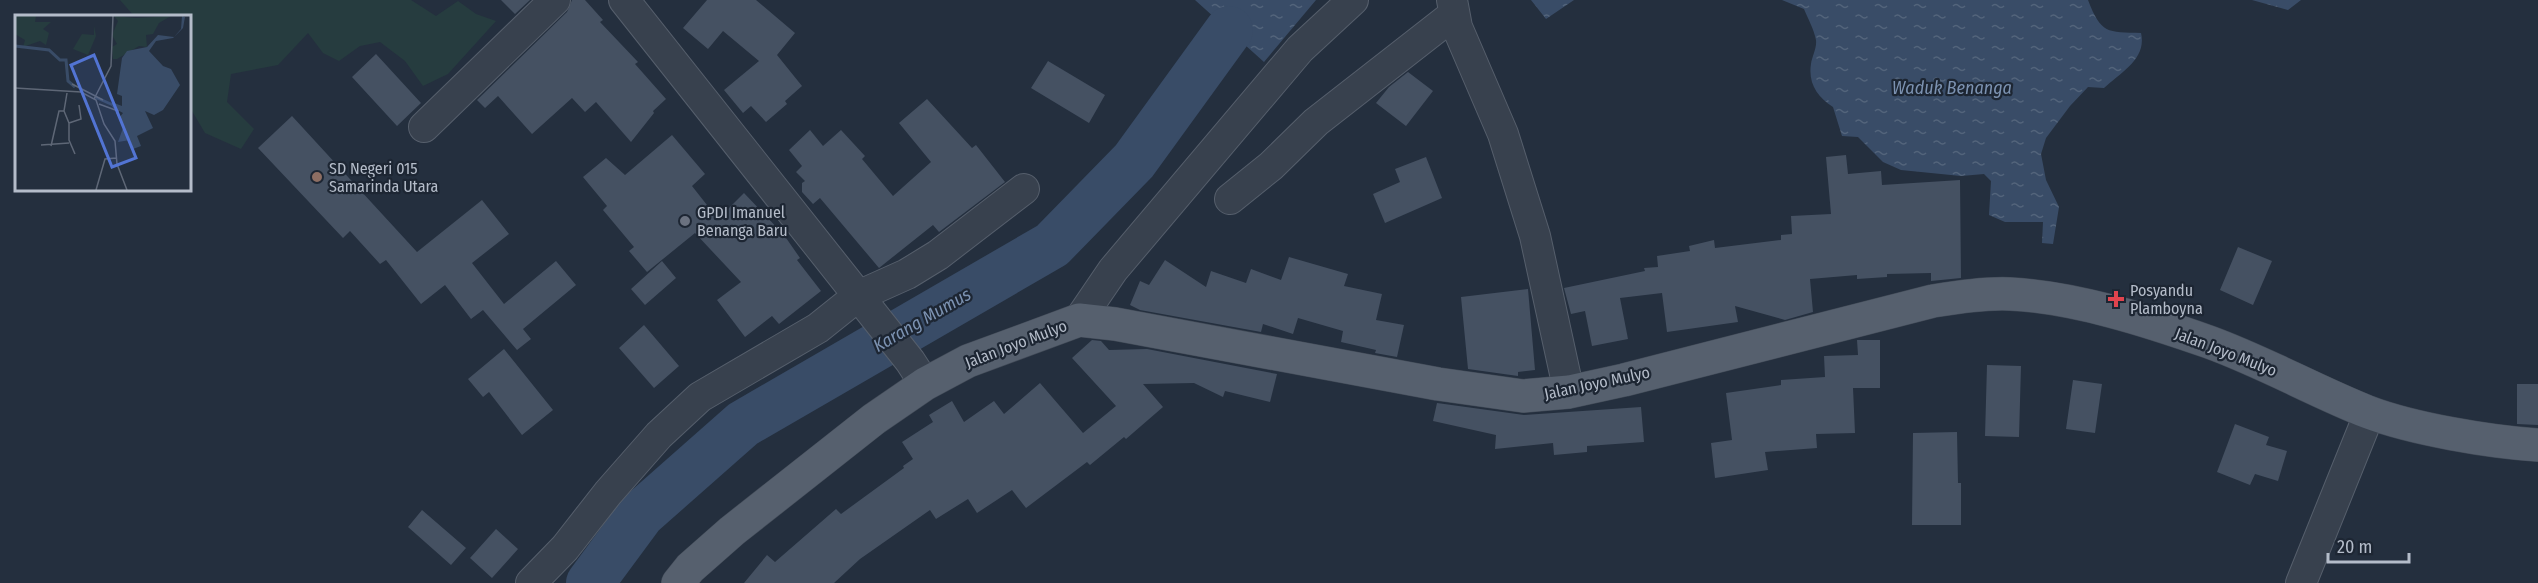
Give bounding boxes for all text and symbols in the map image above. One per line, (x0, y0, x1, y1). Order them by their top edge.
inset map (15, 15, 190, 190)
water label: Waduk Benanga (1892, 77, 2012, 99)
place label: SD Negeri 015 Samarinda Utara (329, 159, 439, 196)
marker: SD Negeri 015 Samarinda Utara (310, 170, 324, 184)
place label: GPDI Imanuel Benanga Baru (697, 203, 788, 240)
marker: GPDI Imanuel Benanga Baru (678, 214, 692, 228)
place label: Posyandu Plamboyna (2130, 281, 2203, 318)
water label: Karang Mumus (869, 283, 975, 357)
marker: Posyandu Plamboyna (2107, 290, 2125, 308)
street label: Jalan Joyo Mulyo (962, 316, 1070, 372)
street label: Jalan Joyo Mulyo (2172, 324, 2280, 380)
street label: Jalan Joyo Mulyo (1542, 363, 1652, 403)
scale bar (2328, 526, 2409, 564)
text: 20 m (2337, 536, 2372, 558)

